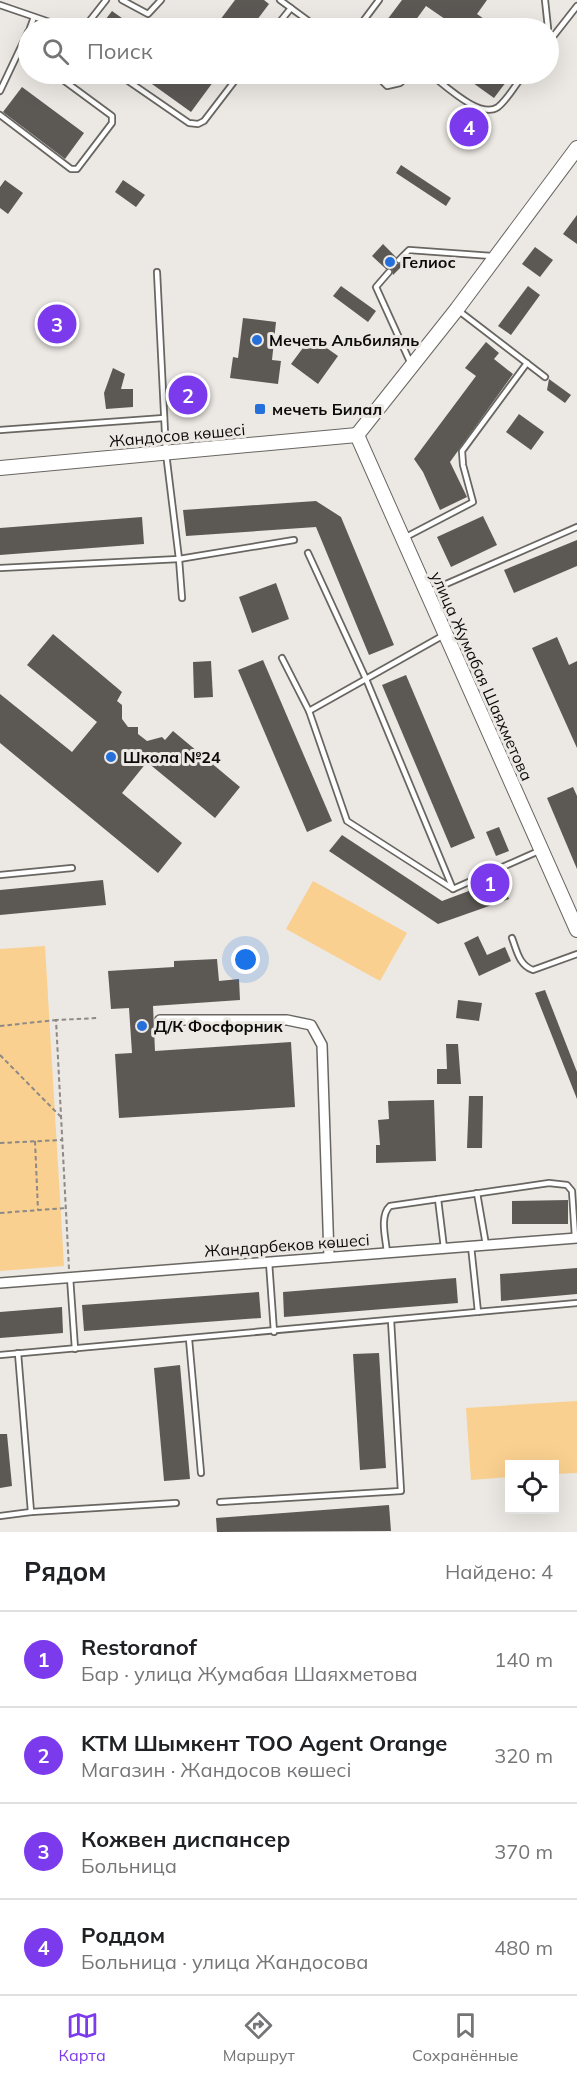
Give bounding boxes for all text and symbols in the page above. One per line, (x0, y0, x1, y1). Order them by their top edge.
search box (18, 18, 559, 84)
icon: search (39, 35, 72, 68)
text: Поиск (87, 37, 153, 65)
pin: 4 (450, 104, 488, 150)
place label: Гелиос (402, 252, 456, 272)
marker: Гелиос (383, 255, 397, 269)
pin: 3 (38, 302, 76, 346)
place label: Мечеть Альбиляль (269, 330, 419, 350)
marker: Мечеть Альбиляль (250, 333, 264, 347)
pin: 2 (168, 372, 207, 418)
place label: мечеть Билал (272, 399, 382, 419)
marker: мечеть Билал (253, 402, 267, 416)
street label: Жандосов көшесі (108, 419, 246, 451)
street label: улица Жумабая Шаяхметова (427, 568, 537, 784)
place label: Школа №24 (123, 747, 221, 767)
marker: Школа №24 (104, 750, 118, 764)
pin: 1 (470, 860, 510, 906)
your location (231, 945, 260, 974)
place label: Д/К Фосфорник (154, 1016, 283, 1036)
marker: Д/К Фосфорник (135, 1019, 149, 1033)
street label: Жандарбеков көшесі (204, 1229, 370, 1261)
map controls (505, 1460, 559, 1514)
button: locate (505, 1460, 559, 1514)
text: Рядом (24, 1555, 107, 1588)
text: Найдено: 4 (445, 1559, 553, 1584)
text: Restoranof (81, 1633, 197, 1661)
text: 1 (38, 1647, 50, 1672)
text: 140 m (494, 1647, 553, 1672)
text: Бар · улица Жумабая Шаяхметова (81, 1661, 418, 1686)
text: KTM Шымкент ТОО Agent Orange (81, 1729, 447, 1757)
text: 2 (38, 1743, 50, 1768)
text: 320 m (494, 1743, 553, 1768)
text: Магазин · Жандосов көшесі (81, 1757, 351, 1782)
text: Кожвен диспансер (81, 1825, 290, 1853)
text: 3 (38, 1839, 50, 1864)
text: 370 m (494, 1839, 553, 1864)
text: Больница (81, 1853, 177, 1878)
text: Роддом (81, 1921, 165, 1949)
text: 4 (38, 1935, 50, 1960)
text: 480 m (494, 1935, 553, 1960)
text: Больница · улица Жандосова (81, 1949, 368, 1974)
tab: Карта (59, 2009, 106, 2065)
tab: Маршрут (223, 2009, 295, 2065)
tab: Сохранённые (412, 2009, 518, 2065)

